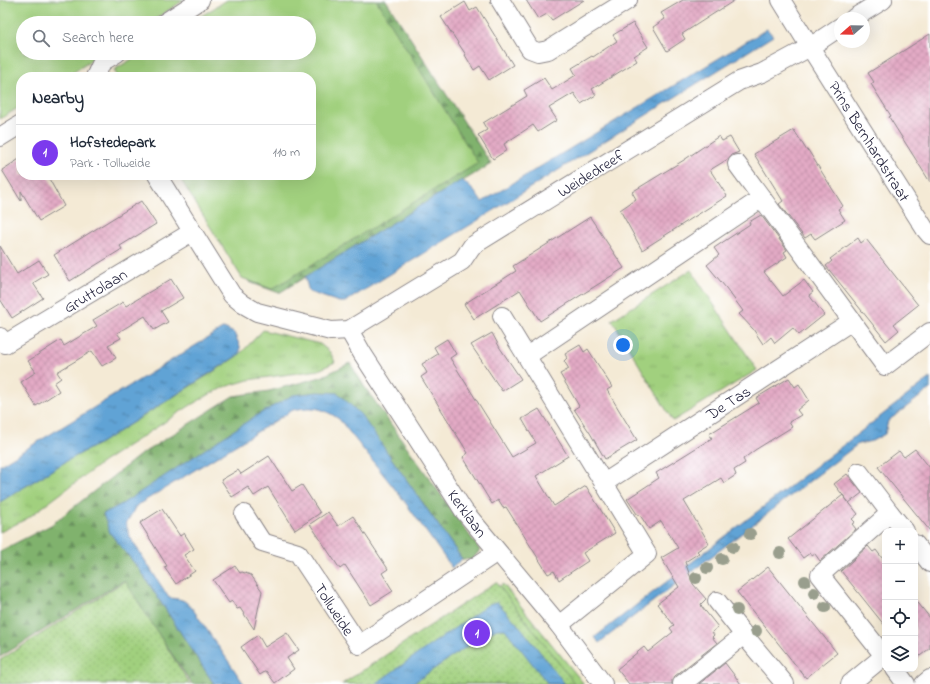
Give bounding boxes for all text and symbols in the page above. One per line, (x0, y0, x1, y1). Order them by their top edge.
north arrow (834, 12, 870, 48)
search box (16, 16, 316, 60)
icon: search (30, 27, 52, 49)
text: Search here (62, 27, 134, 49)
street label: Prins Bernhardstraat (821, 77, 915, 208)
text: Nearby (32, 86, 84, 111)
text: Hofstedepark (70, 132, 156, 154)
text: 1 (43, 143, 47, 162)
text: 110 m (273, 143, 300, 162)
street label: Weidedreef (553, 145, 629, 205)
text: Park · Tollweide (70, 154, 150, 173)
street label: Gruttolaan (60, 263, 133, 320)
your location (613, 335, 633, 355)
street label: De Tas (701, 380, 756, 428)
street label: Kerklaan (441, 485, 492, 543)
map controls (882, 528, 918, 672)
button: + (882, 528, 918, 564)
button: − (882, 564, 918, 600)
street label: Tollweide (307, 579, 360, 642)
button: locate (882, 600, 918, 636)
pin: 1 (464, 618, 490, 648)
button: layers (882, 636, 918, 672)

